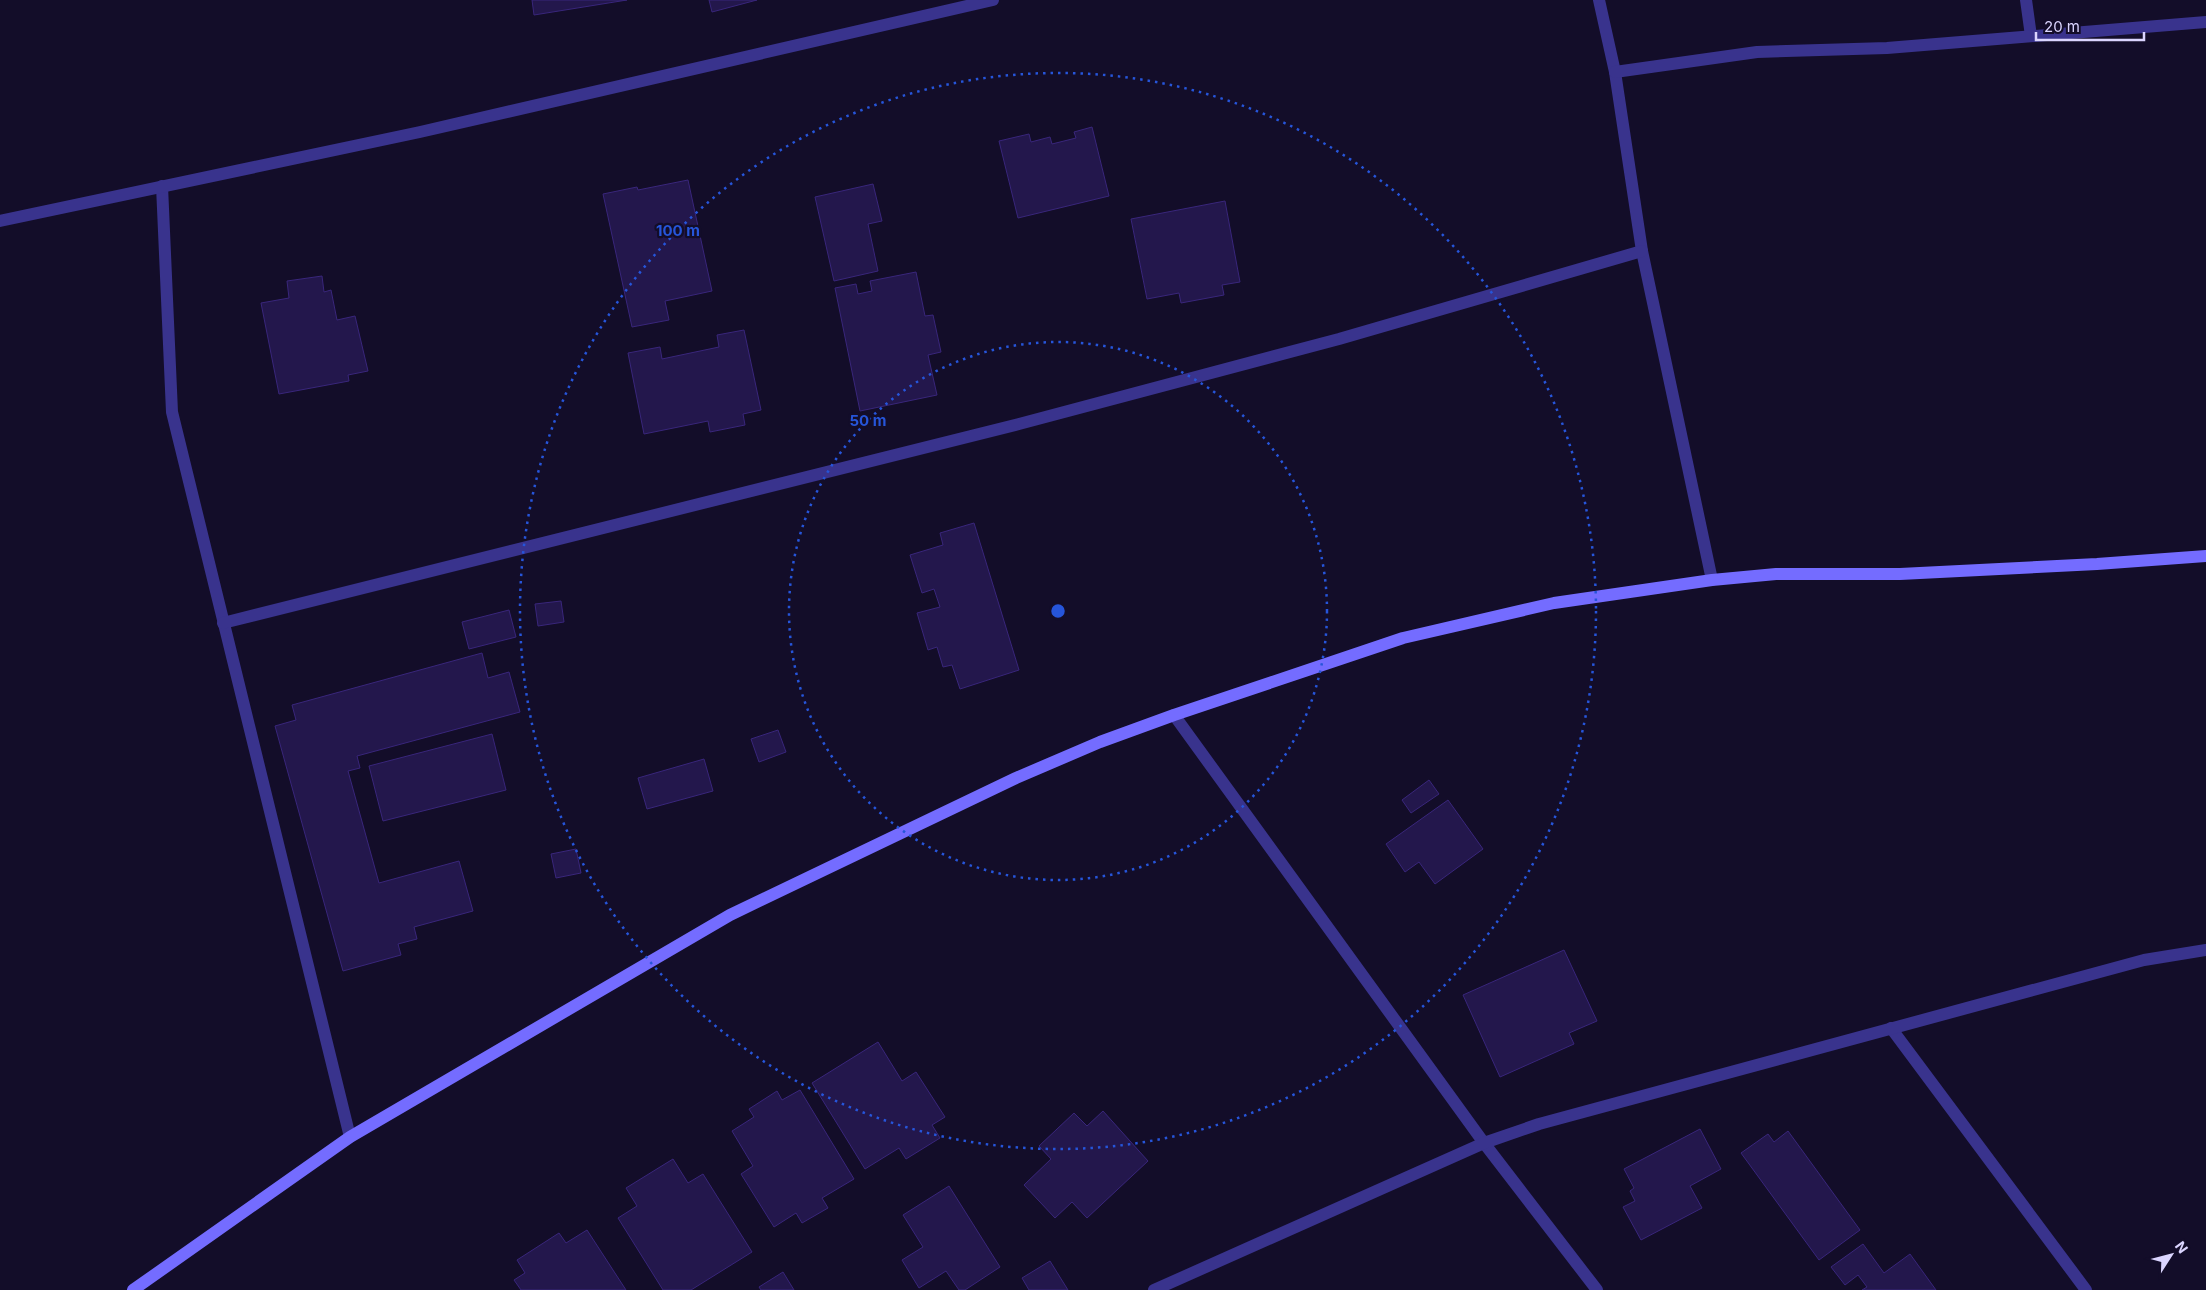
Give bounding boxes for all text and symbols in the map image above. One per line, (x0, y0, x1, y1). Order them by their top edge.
scale bar (2036, 10, 2144, 42)
text: 20 m (2044, 17, 2080, 36)
text: 100 m (656, 221, 700, 240)
text: 50 m (850, 411, 886, 430)
centre of rings (1049, 602, 1067, 620)
north arrow (2146, 1230, 2196, 1280)
text: N (2172, 1238, 2192, 1256)

